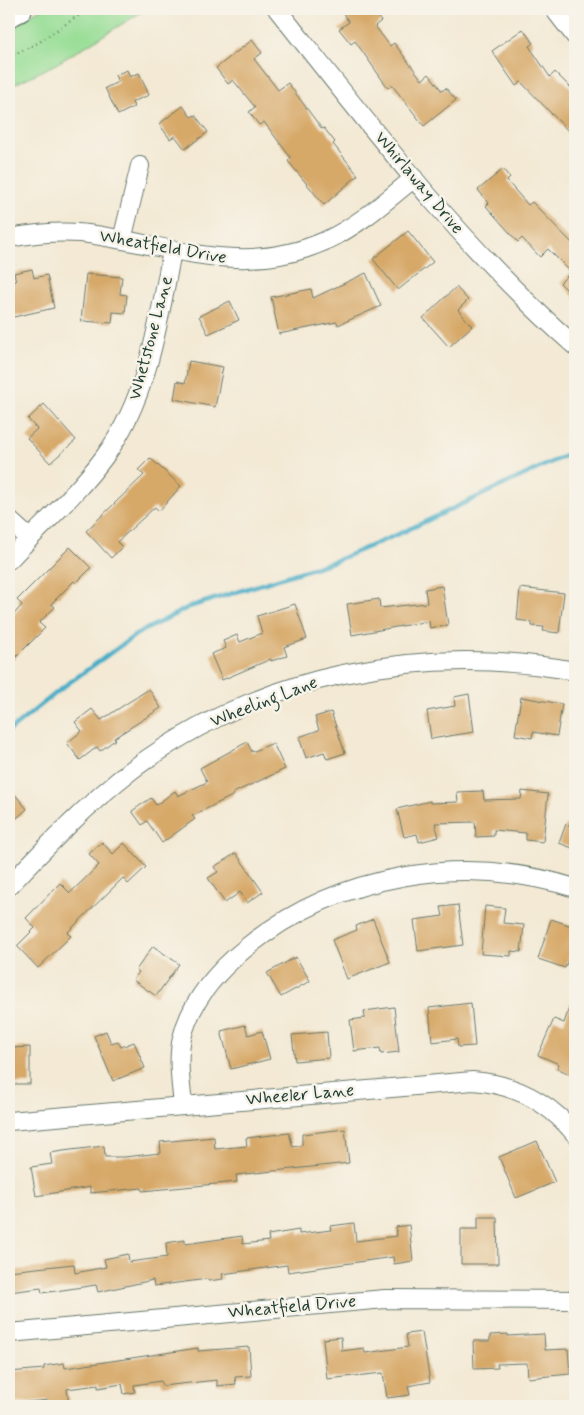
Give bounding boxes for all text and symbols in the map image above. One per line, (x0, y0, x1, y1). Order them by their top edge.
street label: Whirlaway Drive (369, 127, 469, 239)
street label: Wheatfield Drive (97, 224, 229, 270)
street label: Whetstone Lane (123, 273, 179, 403)
street label: Wheeling Lane (207, 670, 322, 735)
street label: Wheeler Lane (245, 1078, 355, 1112)
street label: Wheatfield Drive (227, 1289, 357, 1325)

